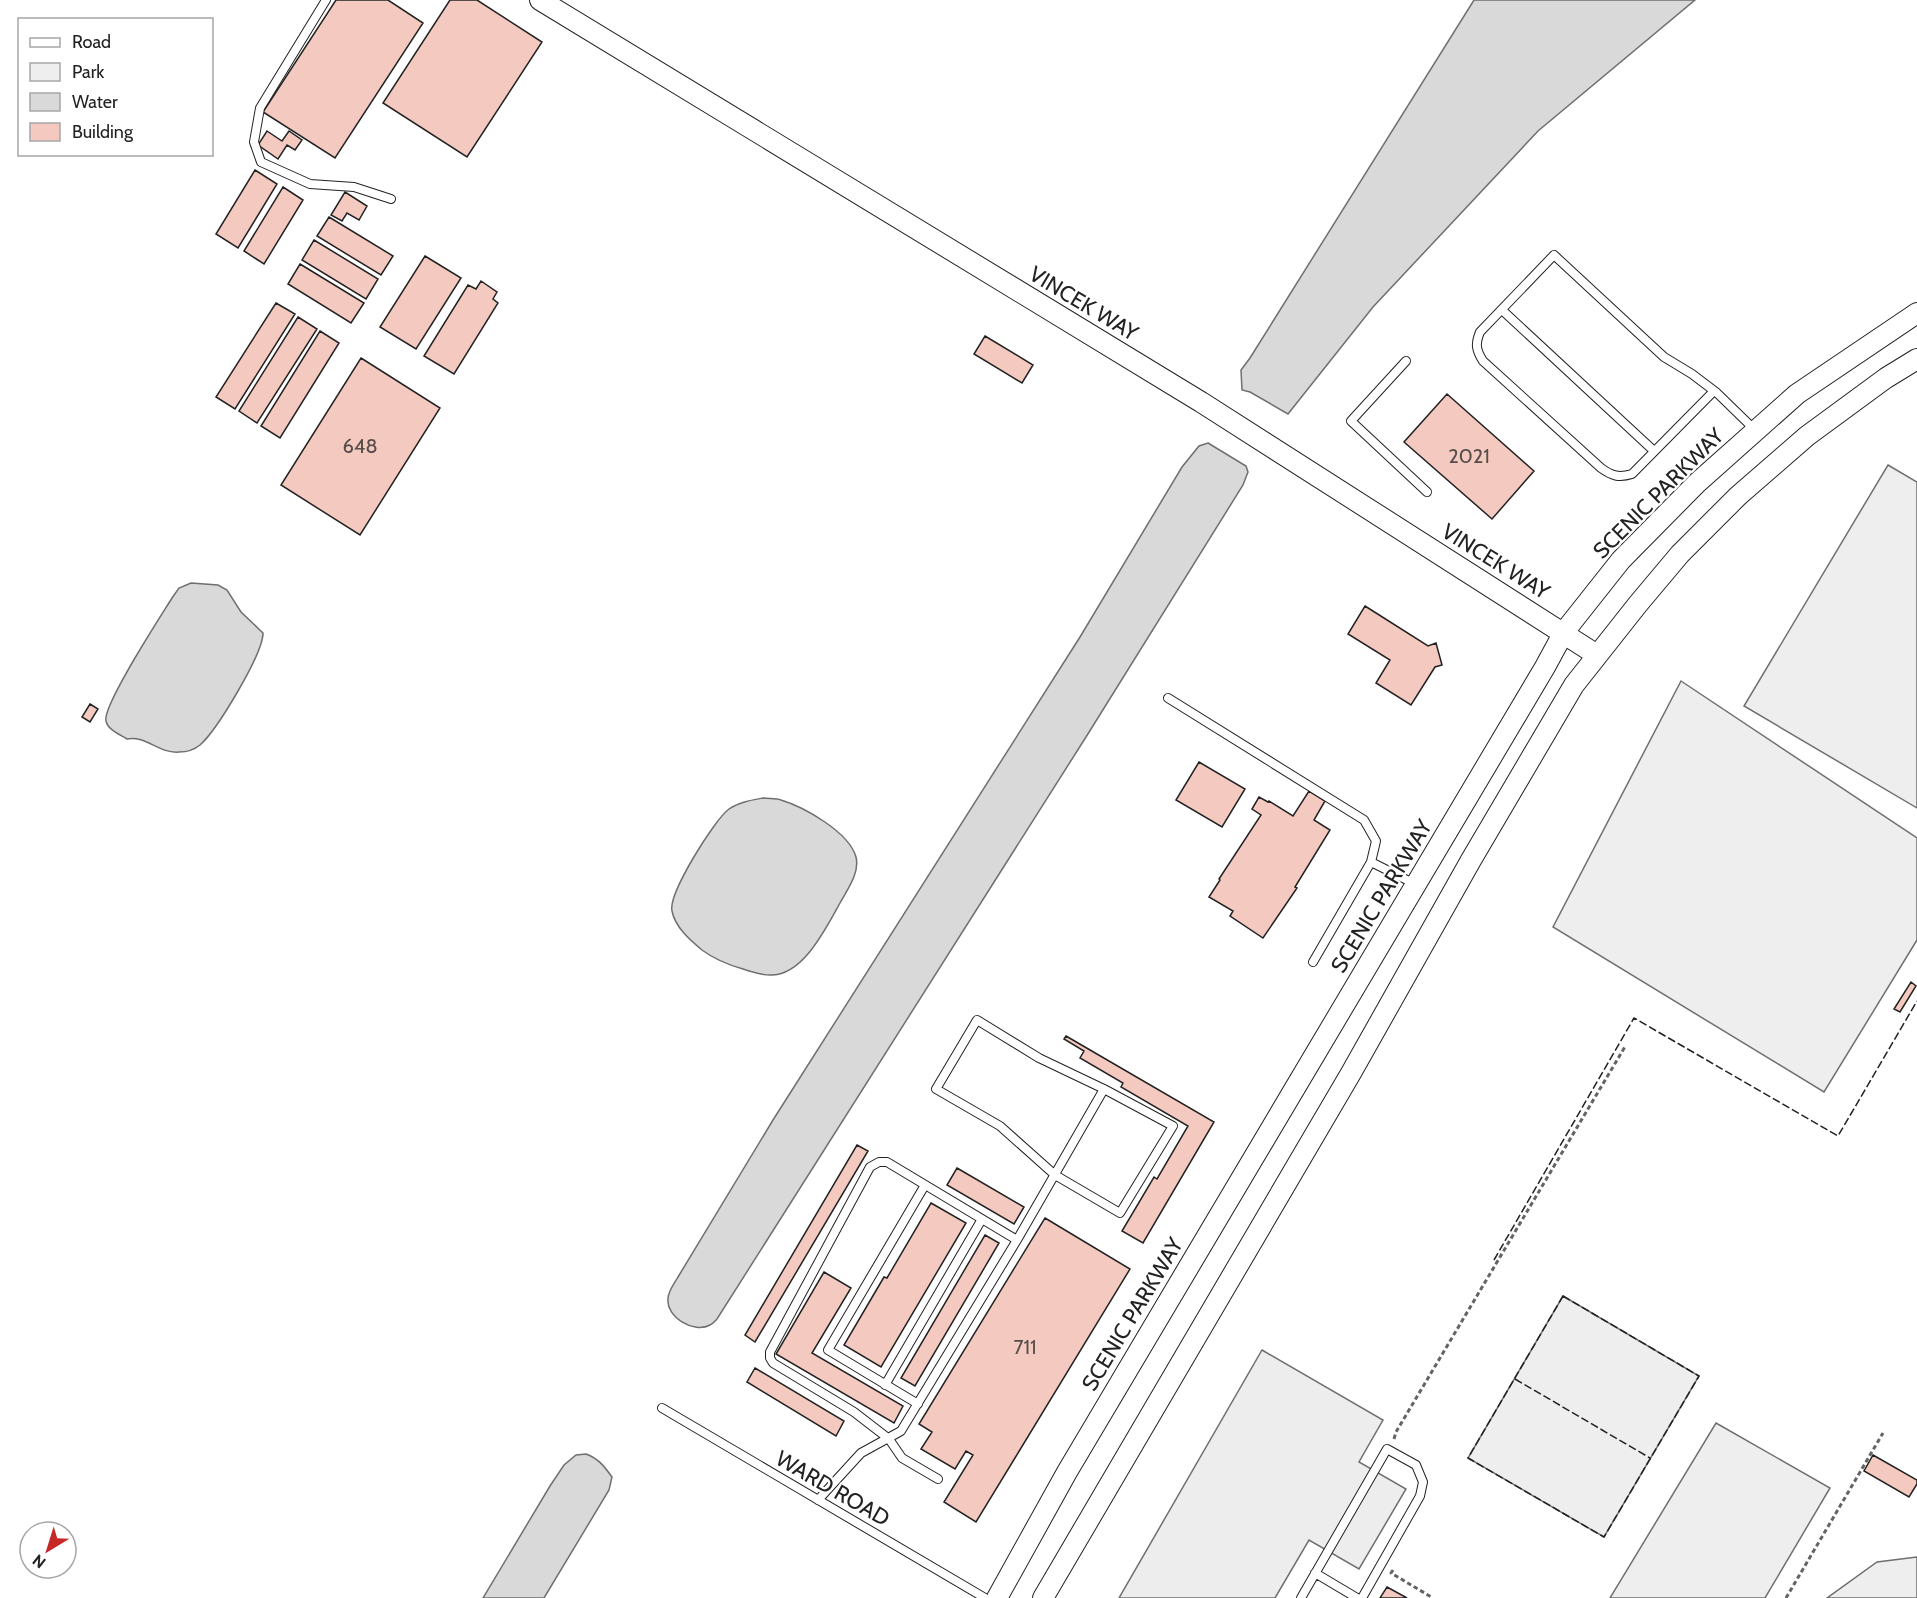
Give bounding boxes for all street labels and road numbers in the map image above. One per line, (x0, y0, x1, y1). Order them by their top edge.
street label: VINCEK WAY (1024, 260, 1144, 347)
street label: SCENIC PARKWAY (1587, 422, 1730, 564)
street label: VINCEK WAY (1437, 518, 1555, 606)
street label: SCENIC PARKWAY (1325, 814, 1438, 978)
street label: SCENIC PARKWAY (1076, 1232, 1189, 1396)
street label: WARD ROAD (771, 1445, 895, 1532)

